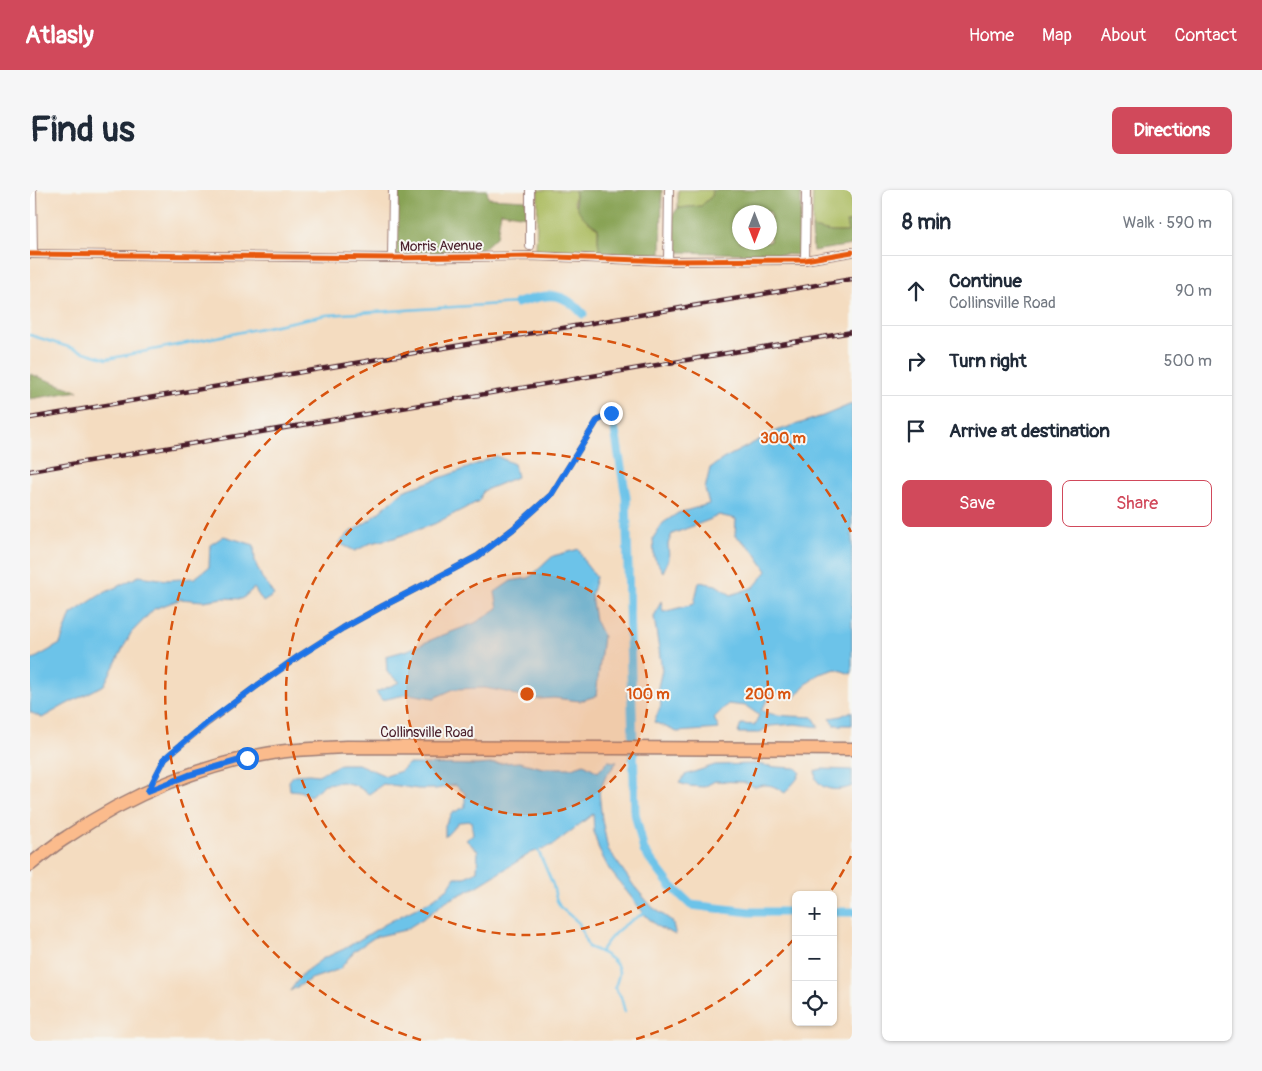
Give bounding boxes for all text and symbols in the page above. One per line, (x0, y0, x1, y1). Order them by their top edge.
text: Atlasly (25, 21, 94, 50)
text: Home (969, 24, 1014, 47)
text: Map (1042, 24, 1072, 47)
text: About (1100, 24, 1146, 47)
text: Contact (1174, 24, 1237, 47)
button: Directions (1112, 107, 1232, 154)
text: Find us (30, 108, 135, 152)
north arrow (732, 205, 777, 250)
text: 8 min (902, 209, 951, 236)
text: Walk · 590 m (1123, 213, 1212, 233)
street label: Morris Avenue (400, 237, 482, 255)
text: Continue (949, 269, 1022, 293)
icon: ahead (902, 277, 930, 305)
text: 90 m (1175, 281, 1212, 301)
text: Collinsville Road (949, 293, 1056, 313)
icon: right (902, 347, 930, 375)
text: Turn right (949, 349, 1027, 373)
text: 500 m (1164, 351, 1212, 371)
route end (600, 402, 623, 425)
icon: arrive (902, 417, 930, 445)
text: Arrive at destination (949, 419, 1110, 443)
text: 300 m (760, 429, 806, 448)
button: Save (902, 480, 1052, 527)
button: Share (1062, 480, 1212, 527)
centre of rings (518, 685, 536, 703)
text: 100 m (627, 685, 669, 704)
text: 200 m (745, 685, 791, 704)
street label: Collinsville Road (380, 724, 474, 741)
route start (236, 747, 259, 770)
map controls (792, 891, 837, 1026)
button: + (792, 891, 837, 936)
button: − (792, 936, 837, 981)
button: locate (792, 981, 837, 1026)

